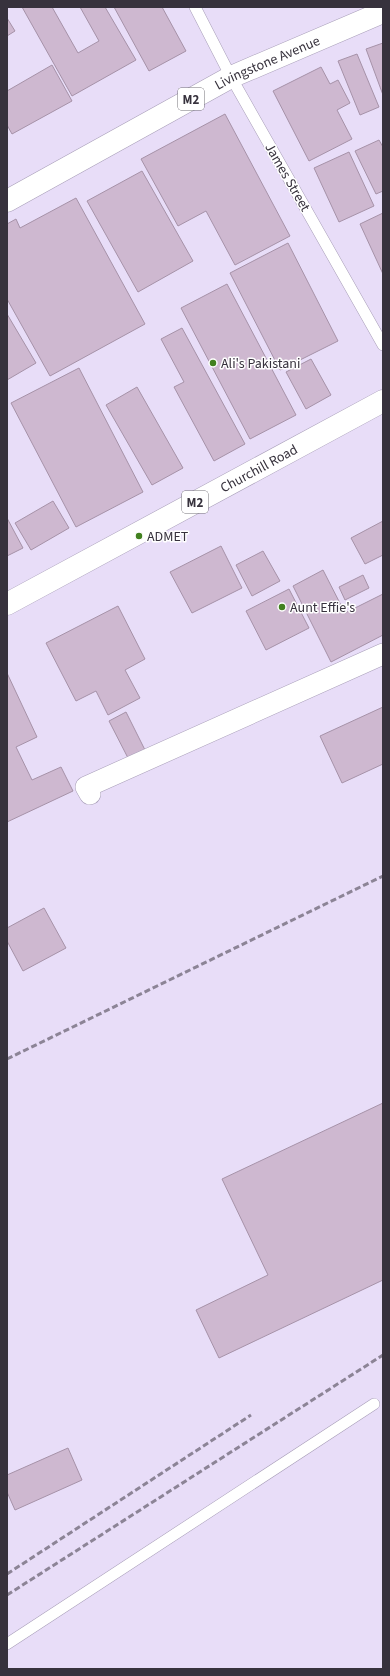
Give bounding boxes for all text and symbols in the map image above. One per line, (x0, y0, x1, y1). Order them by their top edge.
street label: Livingstone Avenue (211, 31, 323, 95)
road number: M2 (178, 88, 204, 110)
street label: James Street (259, 140, 315, 216)
place label: Ali's Pakistani (221, 354, 300, 374)
marker: Ali's Pakistani (208, 358, 218, 368)
street label: Churchill Road (217, 440, 302, 498)
road number: M2 (182, 491, 208, 513)
place label: ADMET (147, 527, 189, 547)
marker: ADMET (134, 531, 144, 541)
place label: Aunt Effie's (290, 598, 355, 618)
marker: Aunt Effie's (277, 602, 287, 612)

